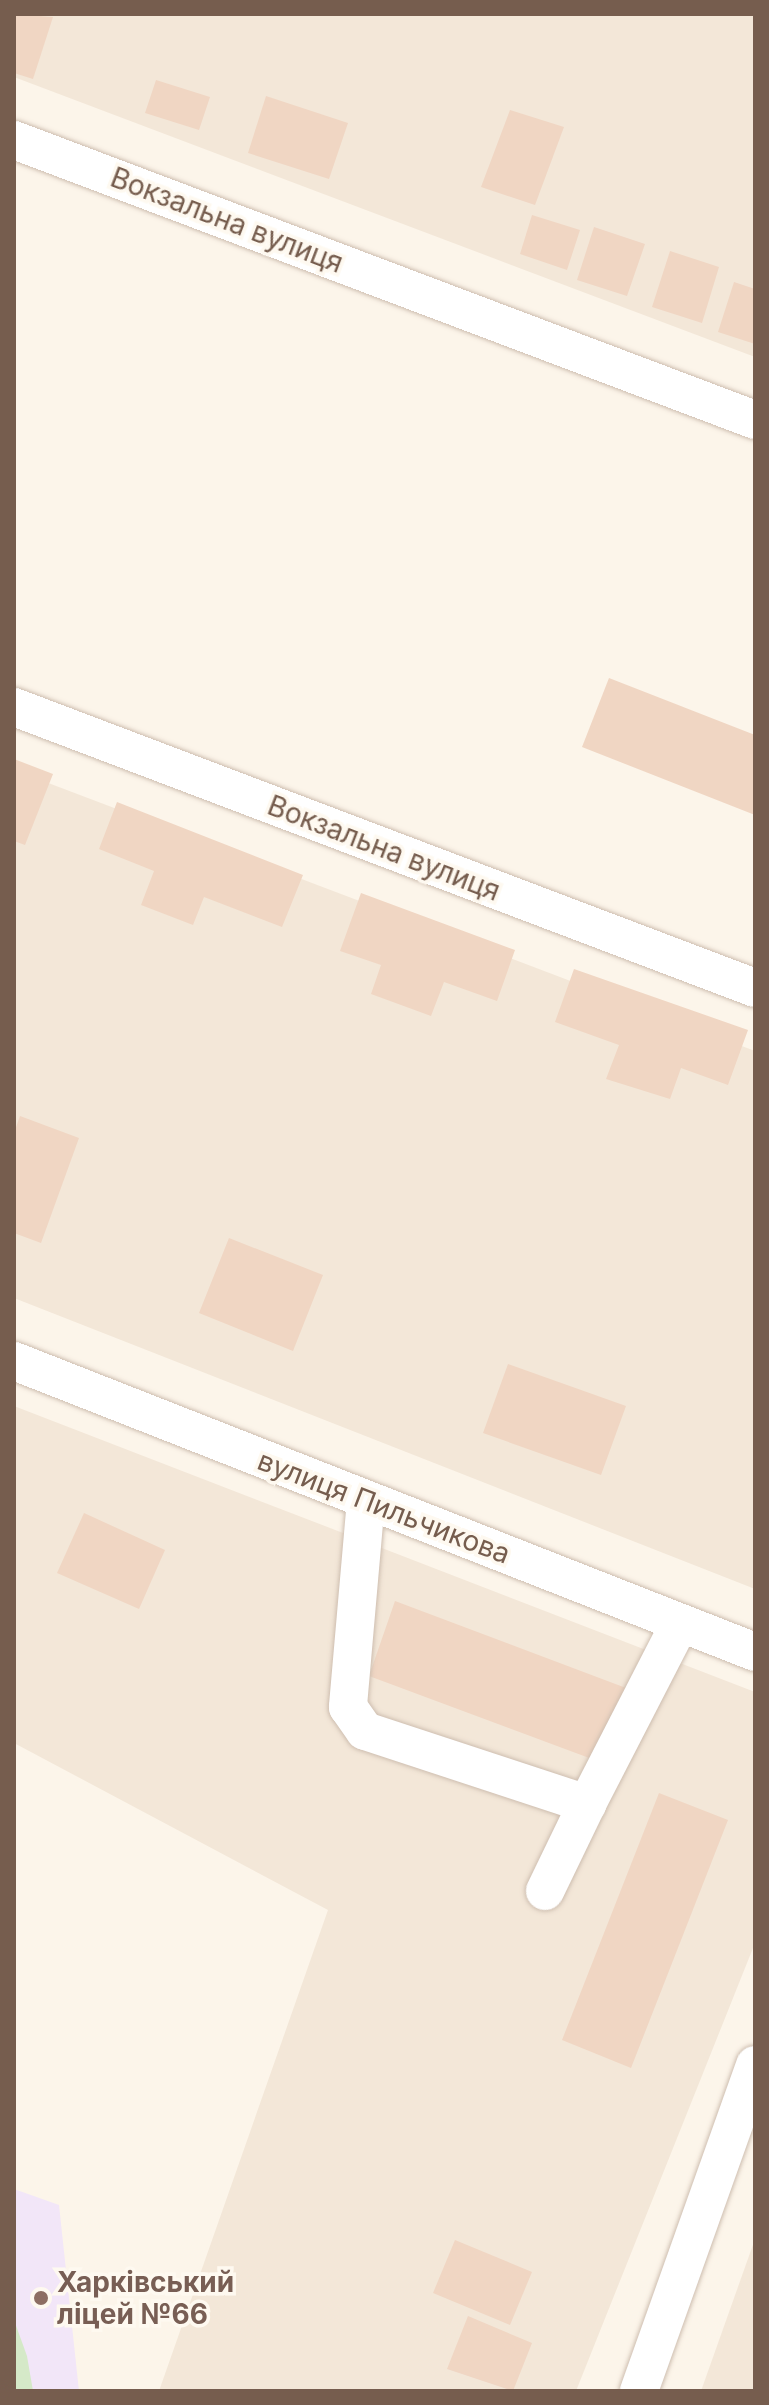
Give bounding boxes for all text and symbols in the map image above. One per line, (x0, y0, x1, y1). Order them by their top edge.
street label: Вокзальна вулиця (106, 160, 348, 280)
street label: Вокзальна вулиця (263, 788, 505, 908)
street label: вулиця Пильчикова (253, 1443, 515, 1571)
place label: Харківський ліцей №66 (57, 2265, 234, 2331)
marker: Харківський ліцей №66 (32, 2289, 50, 2307)

